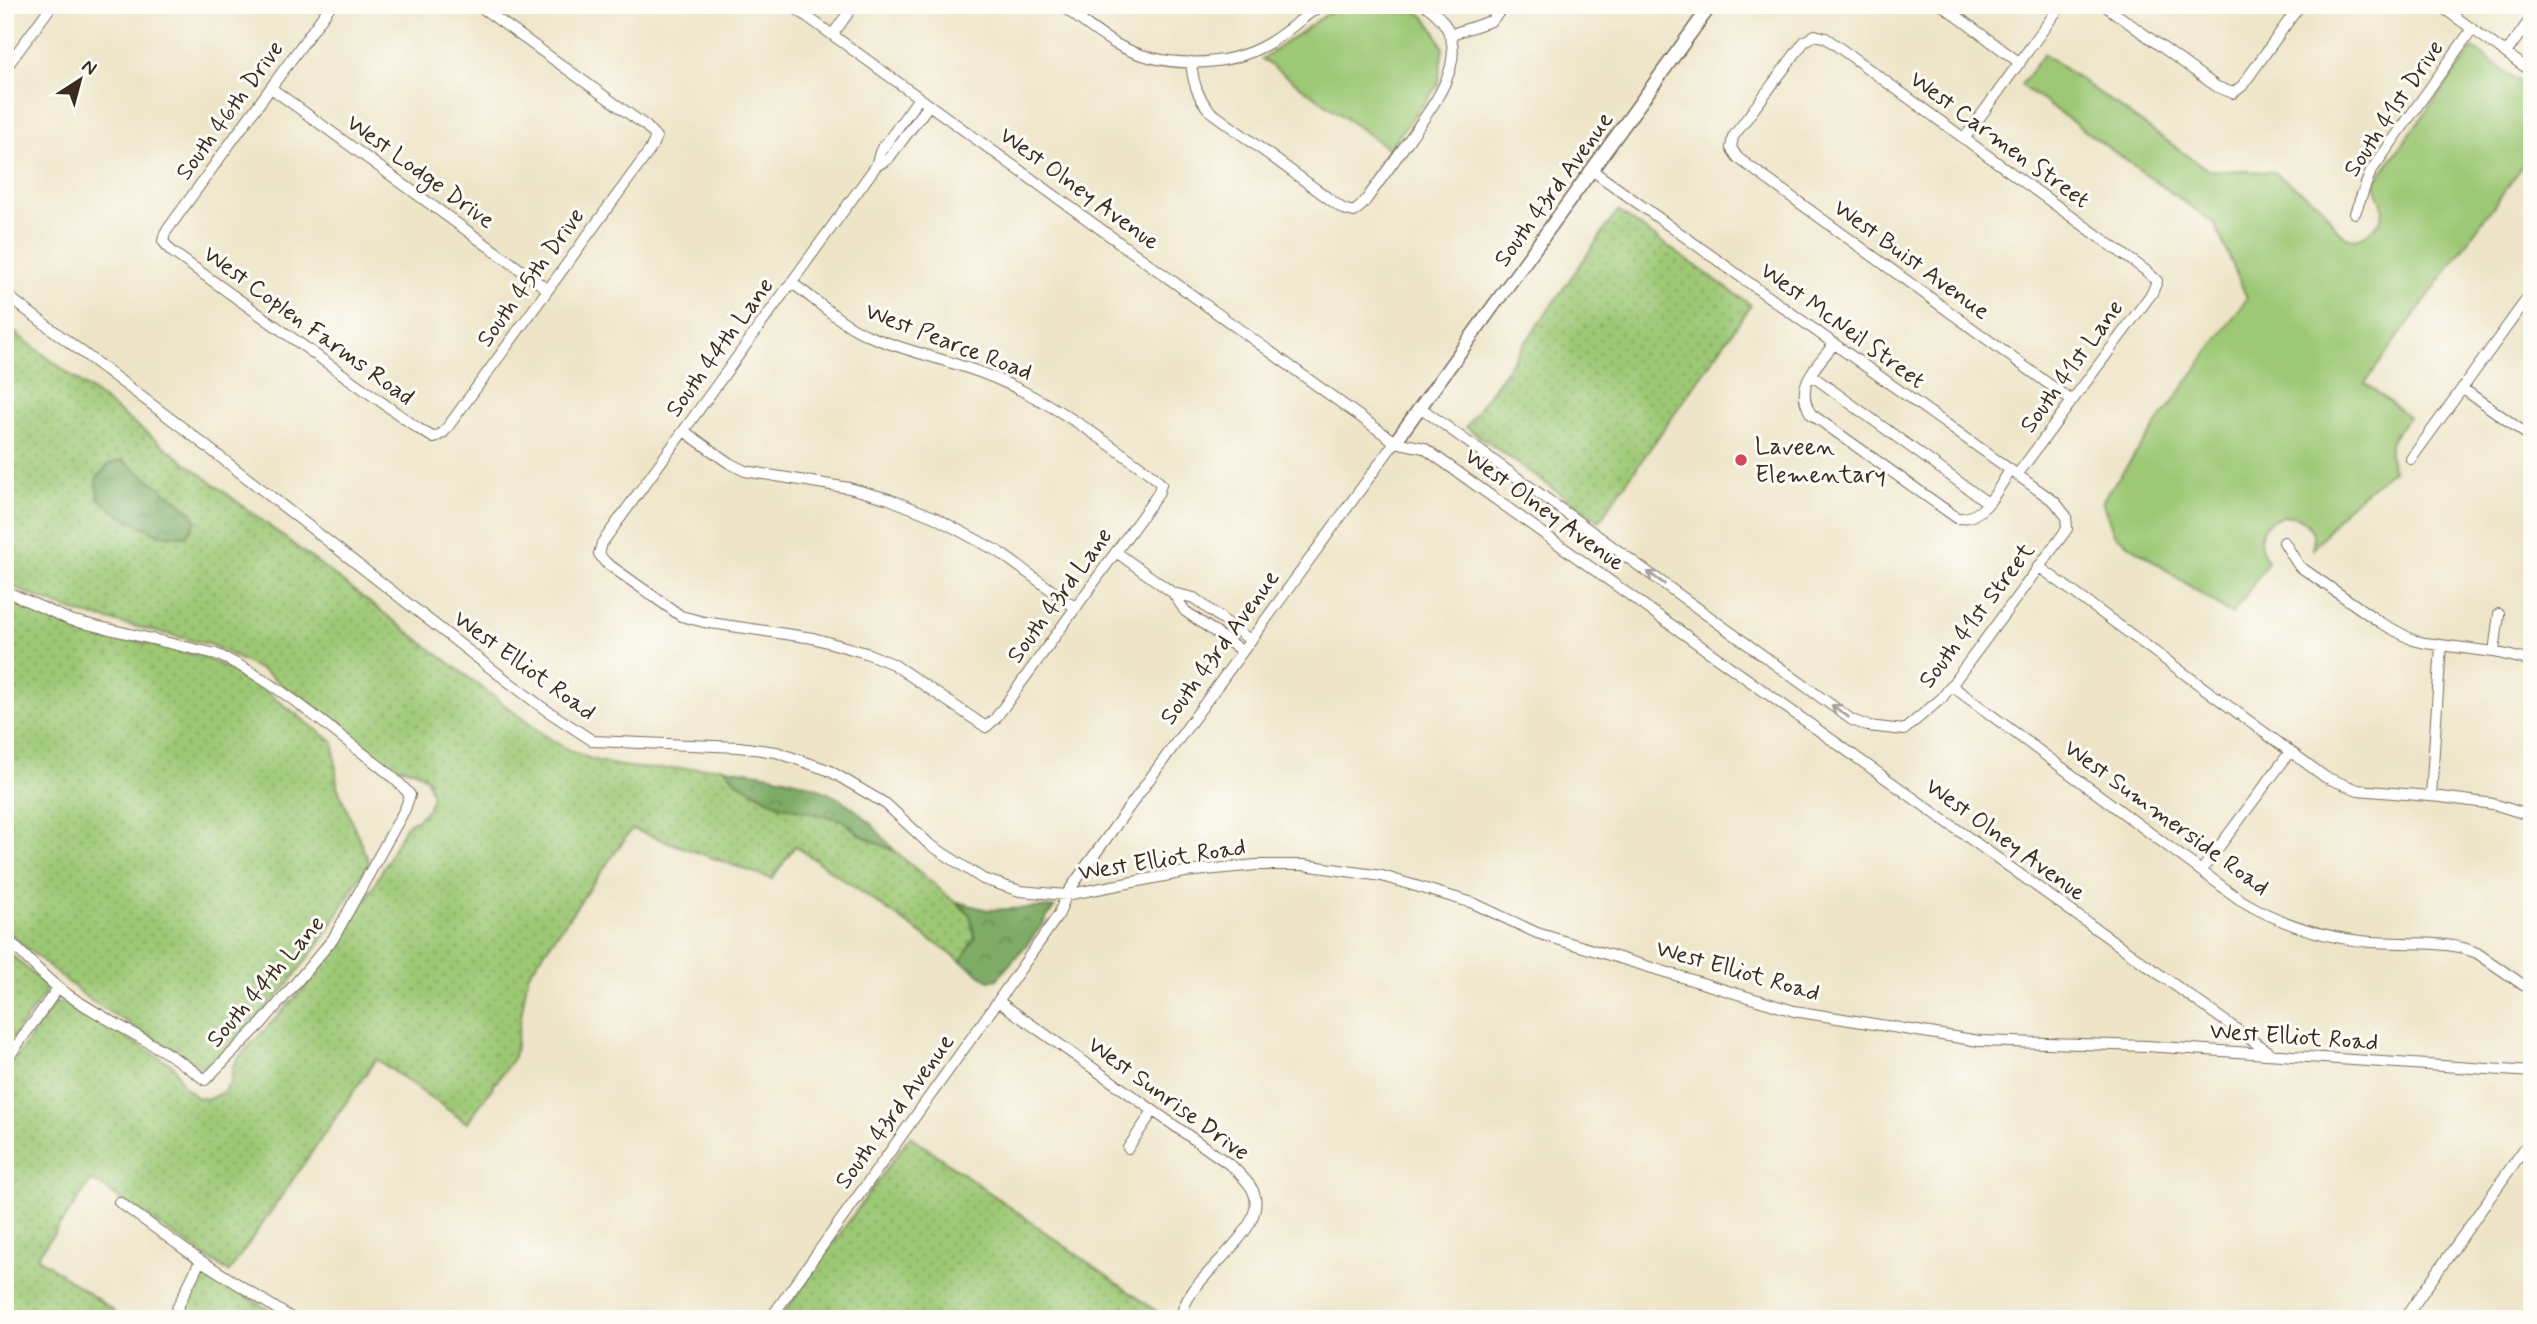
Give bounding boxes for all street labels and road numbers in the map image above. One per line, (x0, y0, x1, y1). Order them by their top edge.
street label: South 41st Drive (2337, 34, 2451, 183)
street label: South 46th Drive (169, 35, 291, 187)
street label: West Carmen Street (1903, 64, 2095, 216)
street label: South 43rd Avenue (1487, 106, 1621, 274)
street label: West Lodge Drive (339, 108, 501, 238)
street label: West Olney Avenue (993, 121, 1165, 258)
street label: West Buist Avenue (1827, 193, 1996, 328)
street label: South 45th Drive (470, 202, 592, 354)
street label: West Coplen Farms Road (196, 239, 420, 413)
street label: West McNeil Street (1753, 256, 1931, 397)
street label: South 44th Lane (659, 272, 781, 424)
street label: South 41st Lane (2013, 294, 2131, 440)
street label: West Pearce Road (860, 296, 1036, 389)
street label: West Olney Avenue (1458, 442, 1630, 579)
street label: South 43rd Lane (1000, 522, 1120, 670)
street label: South 41st Street (1912, 537, 2042, 695)
street label: South 43rd Avenue (1153, 564, 1287, 732)
street label: West Elliot Road (447, 604, 602, 728)
street label: West Summerside Road (2057, 733, 2275, 903)
street label: West Olney Avenue (1919, 772, 2091, 909)
street label: West Elliot Road (1076, 832, 1248, 889)
street label: South 44th Lane (200, 909, 332, 1055)
street label: West Elliot Road (1652, 933, 1823, 1010)
street label: West Elliot Road (2209, 1016, 2379, 1059)
street label: South 43rd Avenue (828, 1028, 962, 1196)
street label: West Sunrise Drive (1081, 1030, 1255, 1169)

